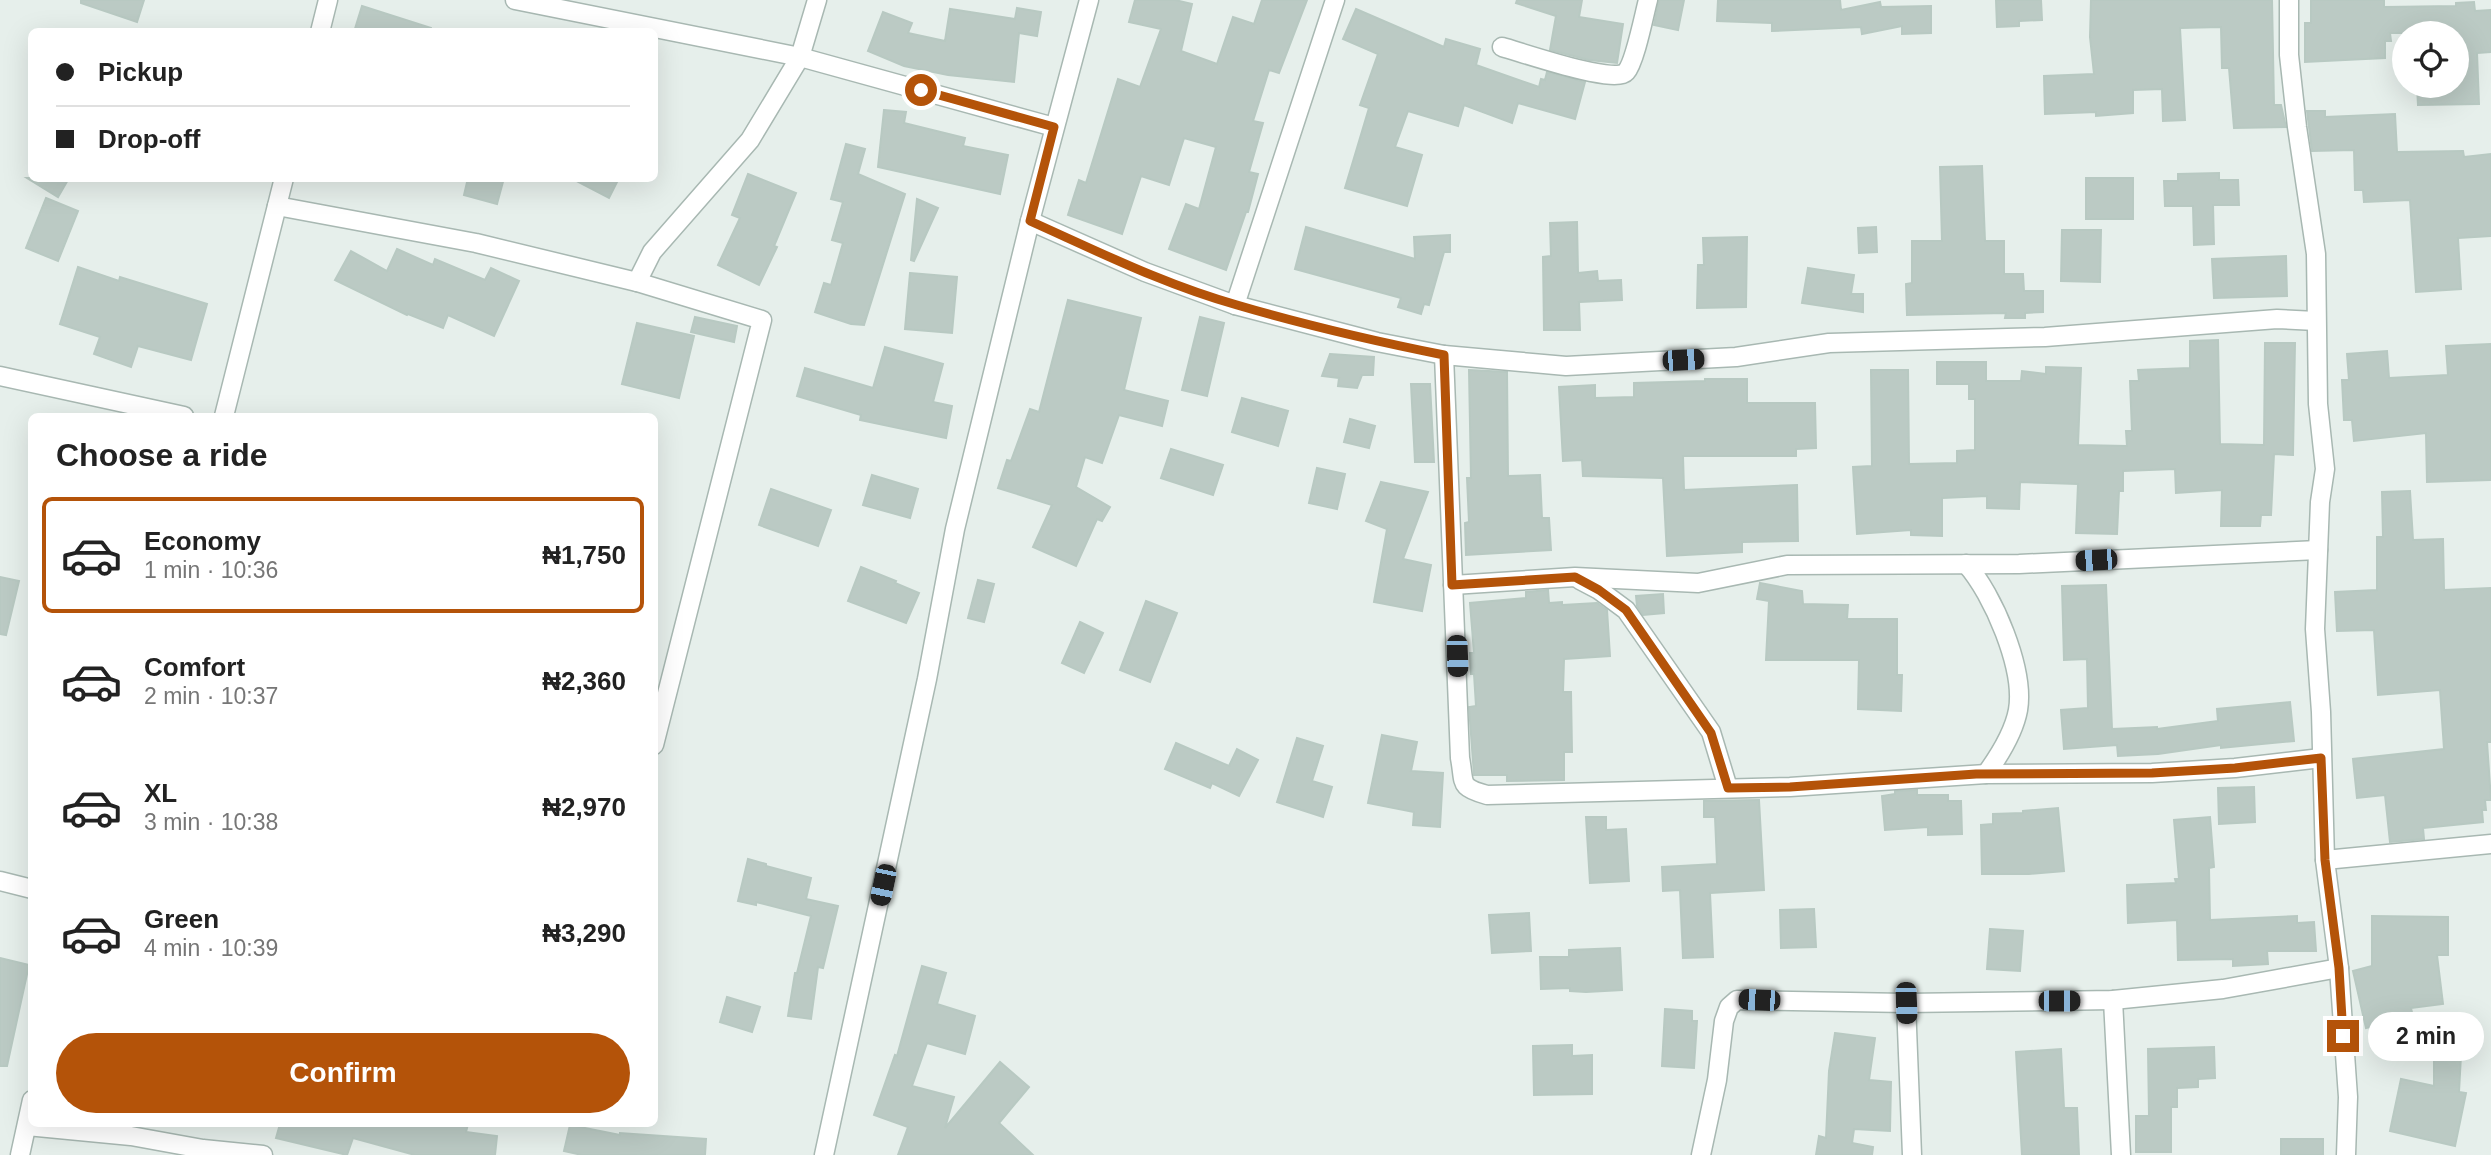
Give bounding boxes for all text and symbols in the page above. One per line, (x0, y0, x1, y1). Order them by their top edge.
map controls (2392, 21, 2469, 98)
button: locate (2392, 21, 2469, 98)
text: Pickup (98, 57, 183, 87)
route start (905, 74, 937, 106)
text: Drop-off (98, 124, 201, 154)
car (1662, 348, 1705, 372)
text: Choose a ride (56, 437, 268, 473)
icon: car (60, 524, 123, 587)
text: Economy (144, 526, 261, 556)
text: ₦1,750 (542, 540, 626, 570)
car (2075, 548, 2118, 572)
text: 1 min · 10:36 (144, 557, 278, 583)
car (1446, 635, 1469, 677)
icon: car (60, 650, 123, 713)
text: Comfort (144, 652, 245, 682)
text: ₦2,360 (542, 666, 626, 696)
text: 2 min · 10:37 (144, 683, 278, 709)
icon: car (60, 776, 123, 839)
text: XL (144, 778, 177, 808)
text: ₦2,970 (542, 792, 626, 822)
text: 3 min · 10:38 (144, 809, 278, 835)
car (869, 862, 898, 908)
icon: car (60, 902, 123, 965)
text: Green (144, 904, 219, 934)
text: ₦3,290 (542, 918, 626, 948)
text: 4 min · 10:39 (144, 935, 278, 961)
car (1895, 982, 1918, 1024)
car (1738, 989, 1781, 1011)
car (2039, 991, 2081, 1012)
callout: 2 min (2368, 1012, 2483, 1060)
route end (2327, 1020, 2359, 1052)
text: 2 min (2396, 1023, 2456, 1049)
button: Confirm (56, 1033, 630, 1113)

